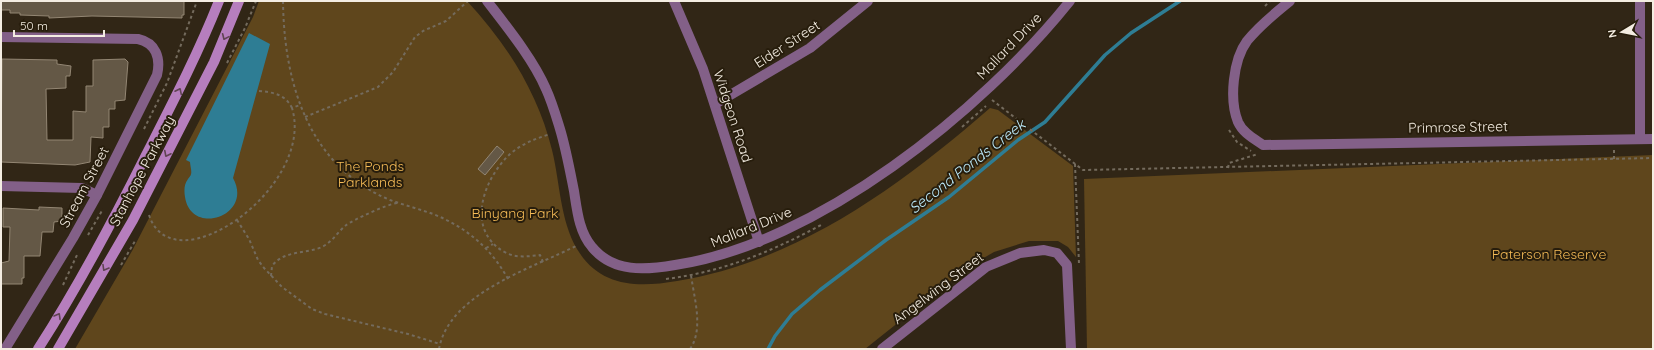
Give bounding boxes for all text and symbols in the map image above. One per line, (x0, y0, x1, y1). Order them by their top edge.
street label: Mallard Drive (973, 9, 1045, 83)
scale bar (14, 12, 104, 38)
north arrow (1602, 12, 1642, 52)
street label: Eider Street (751, 16, 823, 72)
text: 50 m (20, 18, 48, 33)
text: N (1605, 29, 1620, 39)
one-way arrow (222, 33, 230, 41)
street label: Widgeon Road (710, 67, 756, 165)
one-way arrow (175, 87, 182, 95)
street label: Stanhope Parkway (105, 113, 179, 229)
water label: Second Ponds Creek (905, 113, 1031, 217)
street label: Primrose Street (1408, 117, 1508, 137)
street label: Stream Street (55, 143, 113, 231)
one-way arrow (164, 149, 172, 157)
park label: The Ponds Parklands (336, 157, 404, 191)
street label: Mallard Drive (708, 203, 794, 251)
park label: Binyang Park (472, 204, 558, 222)
park label: Paterson Reserve (1492, 245, 1606, 263)
street label: Angelwing Street (889, 248, 987, 328)
one-way arrow (103, 264, 110, 271)
one-way arrow (53, 313, 61, 320)

